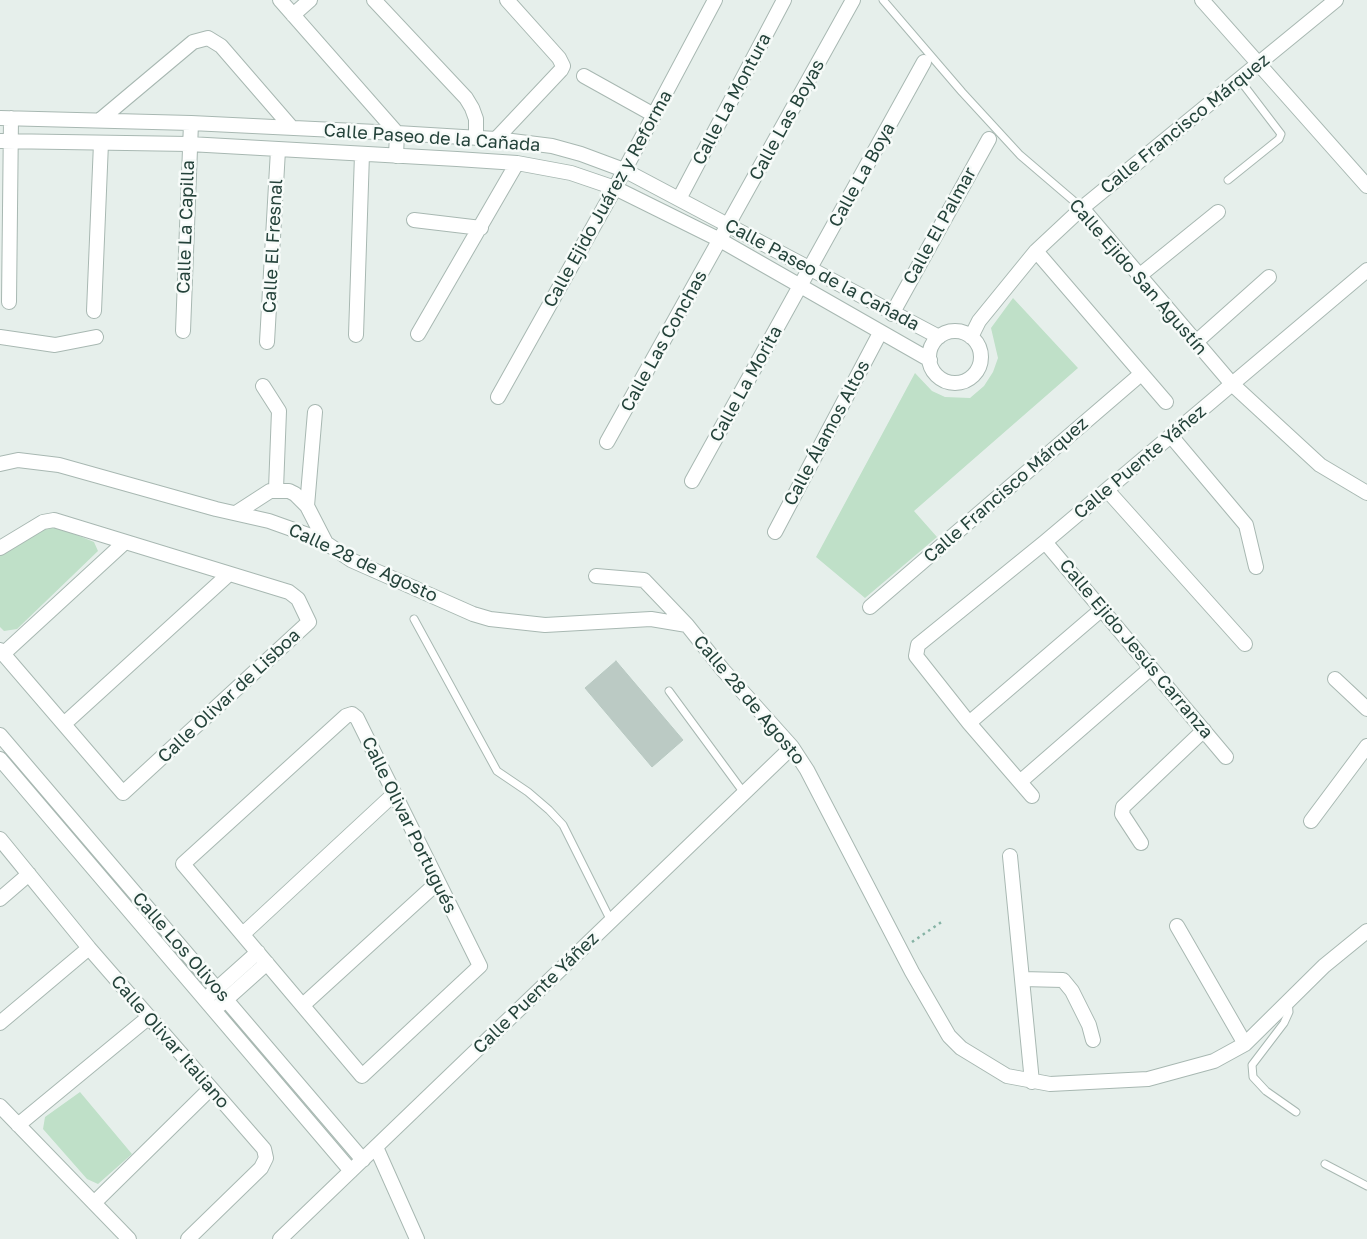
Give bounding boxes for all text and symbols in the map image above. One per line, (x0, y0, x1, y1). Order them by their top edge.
street label: Calle La Montura (688, 29, 776, 169)
street label: Calle Francisco Márquez (1096, 49, 1274, 199)
street label: Calle Las Boyas (745, 56, 829, 184)
street label: Calle Ejido Juárez y Reforma (539, 87, 677, 311)
street label: Calle La Boya (824, 119, 900, 231)
street label: Calle Paseo de la Cañada (323, 120, 541, 156)
street label: Calle La Capilla (173, 160, 199, 294)
street label: Calle El Palmar (899, 164, 981, 288)
street label: Calle El Fresnal (259, 178, 287, 314)
street label: Calle Ejido San Agustín (1064, 195, 1212, 359)
street label: Calle Paseo de la Cañada (721, 215, 923, 335)
street label: Calle Las Conchas (616, 267, 712, 415)
street label: Calle La Morita (705, 322, 787, 446)
street label: Calle Álamos Altos (780, 357, 874, 509)
street label: Calle Puente Yáñez (1070, 400, 1210, 524)
street label: Calle Francisco Márquez (919, 413, 1093, 567)
street label: Calle 28 de Agosto (285, 519, 441, 607)
street label: Calle Ejido Jesús Carranza (1055, 555, 1217, 743)
street label: Calle Olivar de Lisboa (153, 625, 305, 767)
street label: Calle 28 de Agosto (689, 631, 809, 769)
street label: Calle Olivar Portugués (357, 733, 461, 917)
street label: Calle Los Olivos (128, 888, 234, 1006)
street label: Calle Puente Yáñez (469, 928, 603, 1058)
street label: Calle Olivar Italiano (106, 971, 234, 1113)

